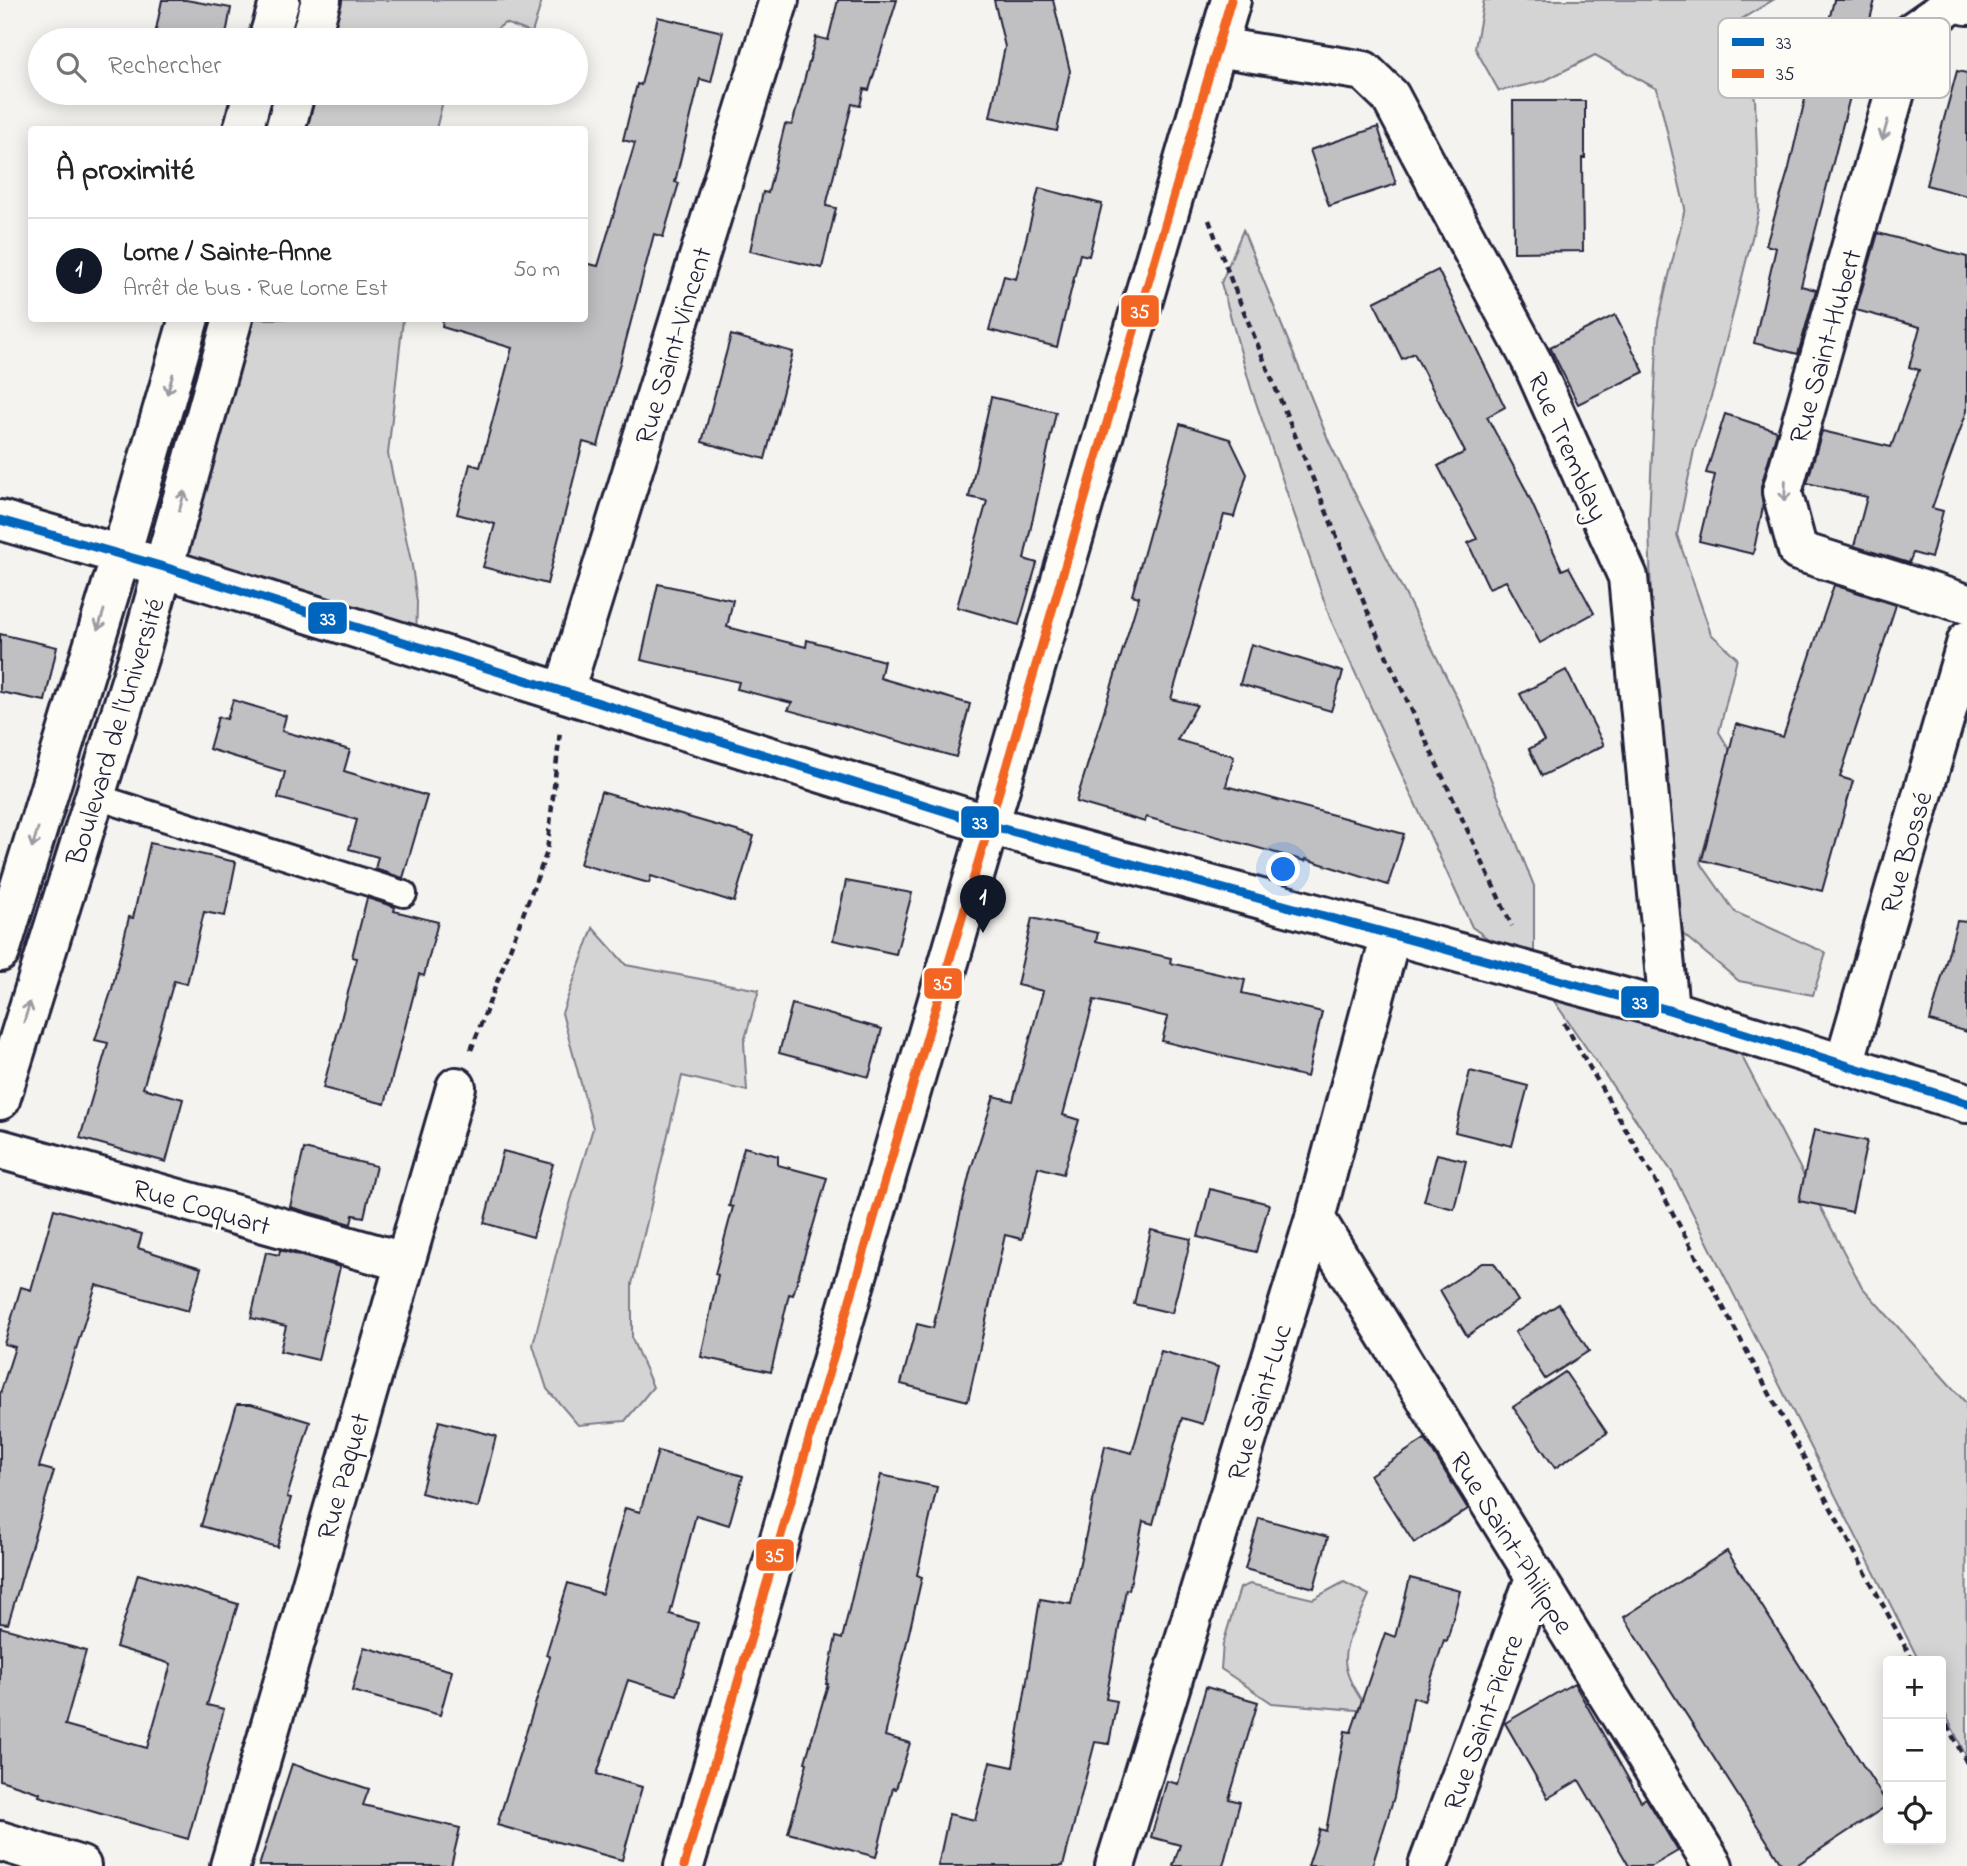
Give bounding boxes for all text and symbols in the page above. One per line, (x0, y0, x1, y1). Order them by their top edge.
legend (1718, 18, 1950, 98)
search box (28, 28, 588, 105)
text: 33 (1776, 31, 1792, 58)
icon: search (52, 48, 90, 86)
text: Rechercher (108, 48, 221, 86)
text: 35 (1776, 62, 1795, 89)
one-way arrow (1877, 119, 1890, 141)
text: À proximité (56, 150, 194, 194)
text: Lorne / Sainte-Anne (123, 235, 331, 273)
street label: Rue Saint-Vincent (626, 242, 725, 450)
street label: Rue Saint-Hubert (1780, 245, 1875, 449)
text: 1 (75, 254, 83, 287)
text: 50 m (513, 254, 560, 287)
text: Arrêt de bus · Rue Lorne Est (123, 273, 388, 306)
line badge: 35 (1120, 294, 1160, 328)
text: 35 (1130, 300, 1149, 327)
street label: Rue Tremblay (1515, 366, 1617, 529)
one-way arrow (163, 373, 176, 395)
one-way arrow (1779, 479, 1792, 502)
one-way arrow (177, 490, 190, 512)
street label: Boulevard de l'Université (57, 593, 178, 872)
line badge: 33 (307, 601, 348, 635)
text: 33 (319, 607, 336, 634)
one-way arrow (94, 609, 107, 631)
street label: Rue Bossé (1871, 787, 1945, 919)
line badge: 33 (960, 805, 1000, 839)
text: 33 (971, 811, 988, 838)
one-way arrow (27, 827, 40, 849)
your location (1266, 852, 1300, 886)
pin: 1 (960, 875, 1006, 933)
line badge: 35 (923, 967, 963, 1000)
text: 35 (933, 972, 952, 999)
line badge: 33 (1620, 985, 1660, 1019)
text: 33 (1631, 991, 1648, 1018)
one-way arrow (22, 1001, 35, 1023)
street label: Rue Coquart (127, 1170, 275, 1249)
street label: Rue Saint-Luc (1218, 1319, 1305, 1486)
street label: Rue Paquet (308, 1409, 383, 1545)
street label: Rue Saint-Philippe (1437, 1445, 1583, 1643)
line badge: 35 (755, 1538, 795, 1572)
text: 35 (765, 1544, 784, 1571)
street label: Rue Saint-Pierre (1434, 1629, 1536, 1817)
map controls (1883, 1656, 1946, 1845)
button: + (1883, 1656, 1946, 1719)
button: − (1883, 1719, 1946, 1782)
button: locate (1883, 1782, 1946, 1845)

